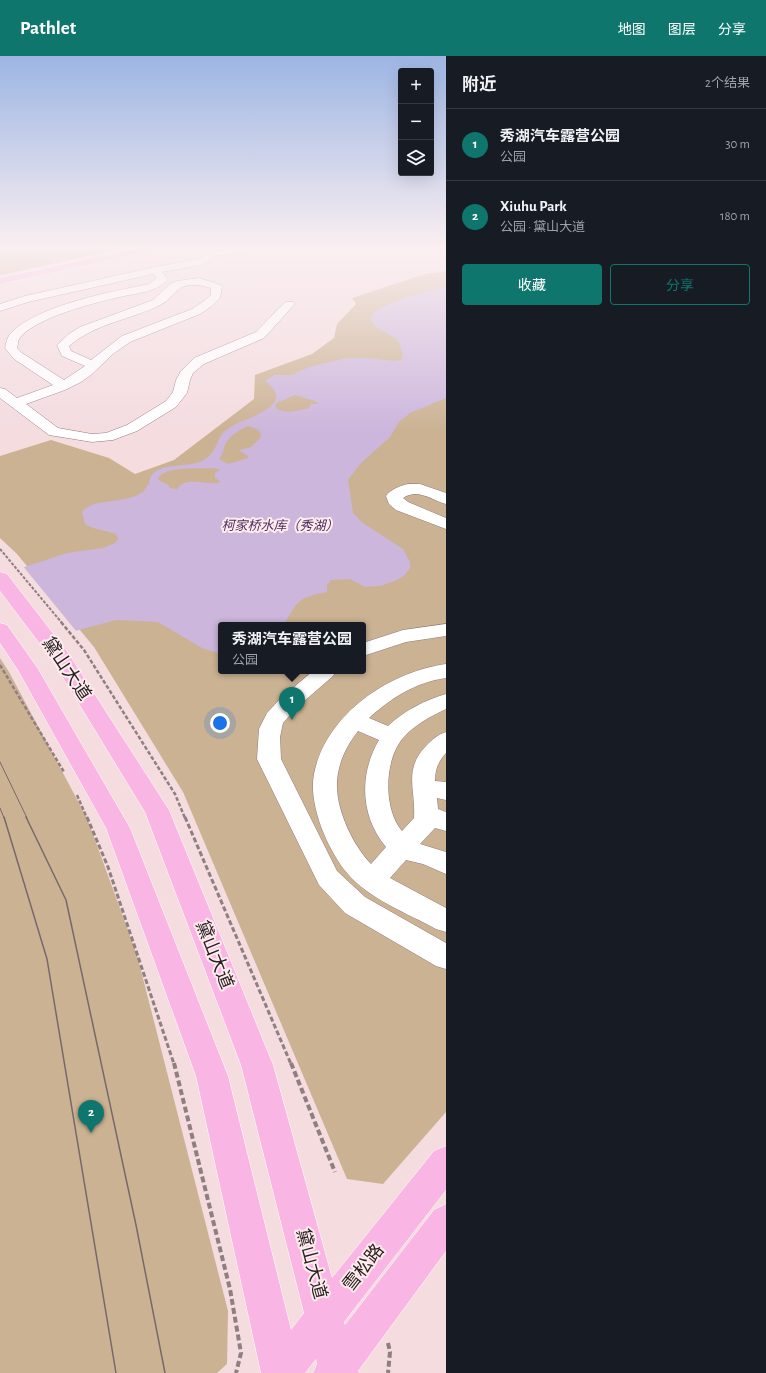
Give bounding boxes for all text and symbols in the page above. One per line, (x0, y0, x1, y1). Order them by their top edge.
text: Pathlet (20, 19, 76, 38)
text: 地图 (618, 23, 646, 37)
text: 图层 (668, 23, 696, 37)
text: 分享 (718, 23, 746, 37)
map controls (398, 68, 434, 176)
button: + (398, 68, 434, 104)
text: 附近 (462, 76, 496, 93)
text: 2个结果 (705, 77, 750, 90)
button: − (398, 104, 434, 140)
text: 秀湖汽车露营公园 (500, 129, 620, 144)
text: 1 (473, 138, 477, 151)
text: 30 m (725, 138, 750, 151)
button: layers (398, 140, 434, 176)
text: 公园 (500, 151, 526, 164)
text: Xiuhu Park (500, 199, 567, 214)
text: 2 (472, 210, 478, 223)
text: 180 m (720, 210, 750, 223)
text: 公园 · 黛山大道 (500, 221, 585, 234)
button: 收藏 (462, 264, 602, 305)
button: 分享 (610, 264, 750, 305)
water label: 柯家桥水库（秀湖） (221, 518, 339, 533)
popup (218, 622, 366, 674)
text: 秀湖汽车露营公园 (232, 632, 352, 647)
street label: 黛山大道 (38, 633, 95, 704)
text: 公园 (232, 654, 258, 667)
pin: 1 (279, 687, 305, 720)
your location (210, 713, 230, 733)
street label: 黛山大道 (192, 918, 238, 992)
pin: 2 (78, 1100, 104, 1133)
street label: 黛山大道 (293, 1226, 331, 1301)
street label: 雪松路 (339, 1240, 388, 1295)

